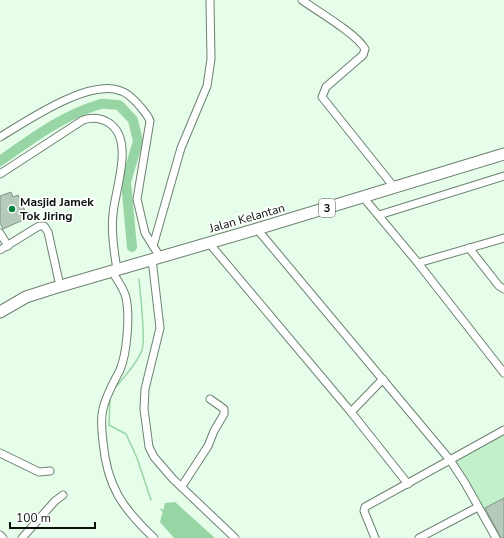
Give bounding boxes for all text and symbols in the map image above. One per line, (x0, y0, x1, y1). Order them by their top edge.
place label: Masjid Jamek Tok Jiring (20, 194, 94, 224)
road number: 3 (319, 199, 335, 217)
street label: Jalan Kelantan (206, 200, 287, 237)
marker: Masjid Jamek Tok Jiring (7, 204, 17, 214)
scale bar (10, 504, 95, 530)
text: 100 m (16, 510, 51, 526)

